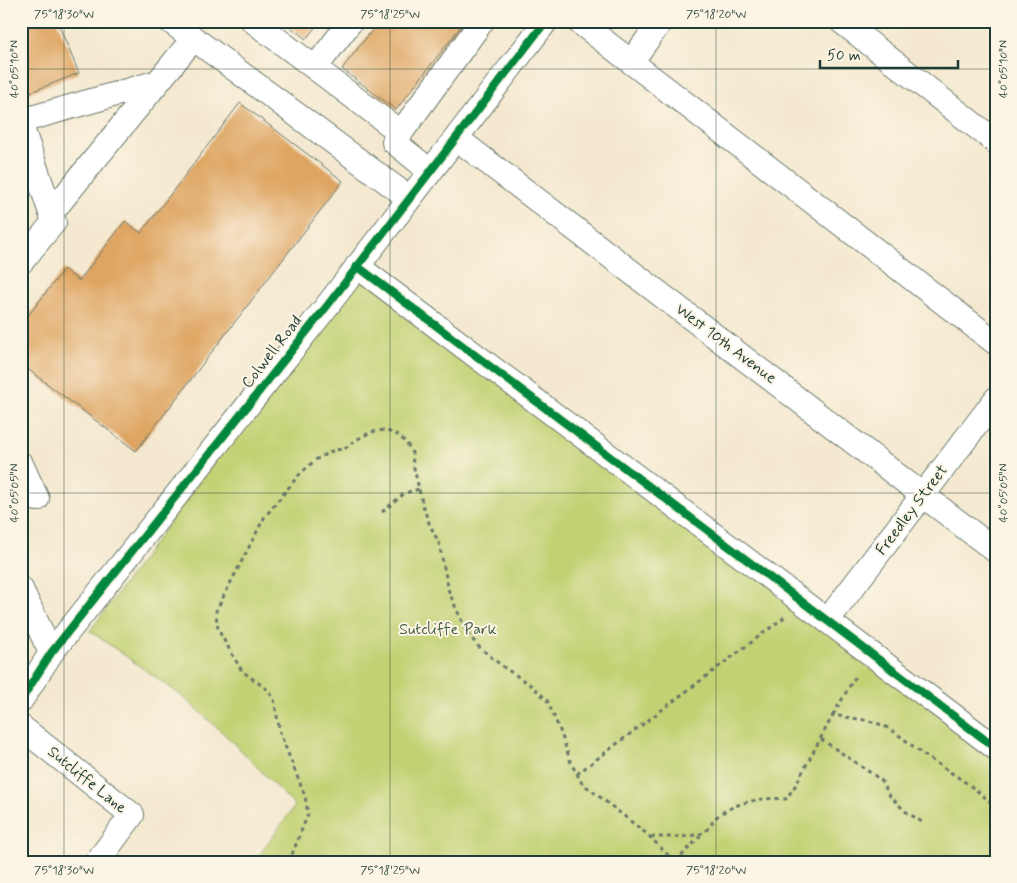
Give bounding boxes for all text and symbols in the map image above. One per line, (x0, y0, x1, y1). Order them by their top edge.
text: 75°18'30"W (34, 7, 94, 23)
text: 75°18'25"W (360, 7, 420, 23)
text: 75°18'20"W (686, 7, 746, 23)
scale bar (820, 38, 957, 70)
text: 40°05'10"N (7, 40, 23, 98)
text: 40°05'10"N (996, 40, 1012, 98)
text: 50 m (827, 46, 861, 66)
street label: West 10th Avenue (671, 299, 781, 389)
street label: Colwell Road (237, 311, 307, 393)
street label: Freedley Street (871, 460, 953, 560)
text: 40°05'05"N (7, 463, 23, 523)
text: 40°05'05"N (996, 463, 1012, 523)
park label: Sutcliffe Park (399, 619, 497, 640)
street label: Sutcliffe Lane (43, 742, 131, 819)
text: 75°18'30"W (34, 863, 94, 879)
text: 75°18'25"W (360, 863, 420, 879)
text: 75°18'20"W (686, 863, 746, 879)

